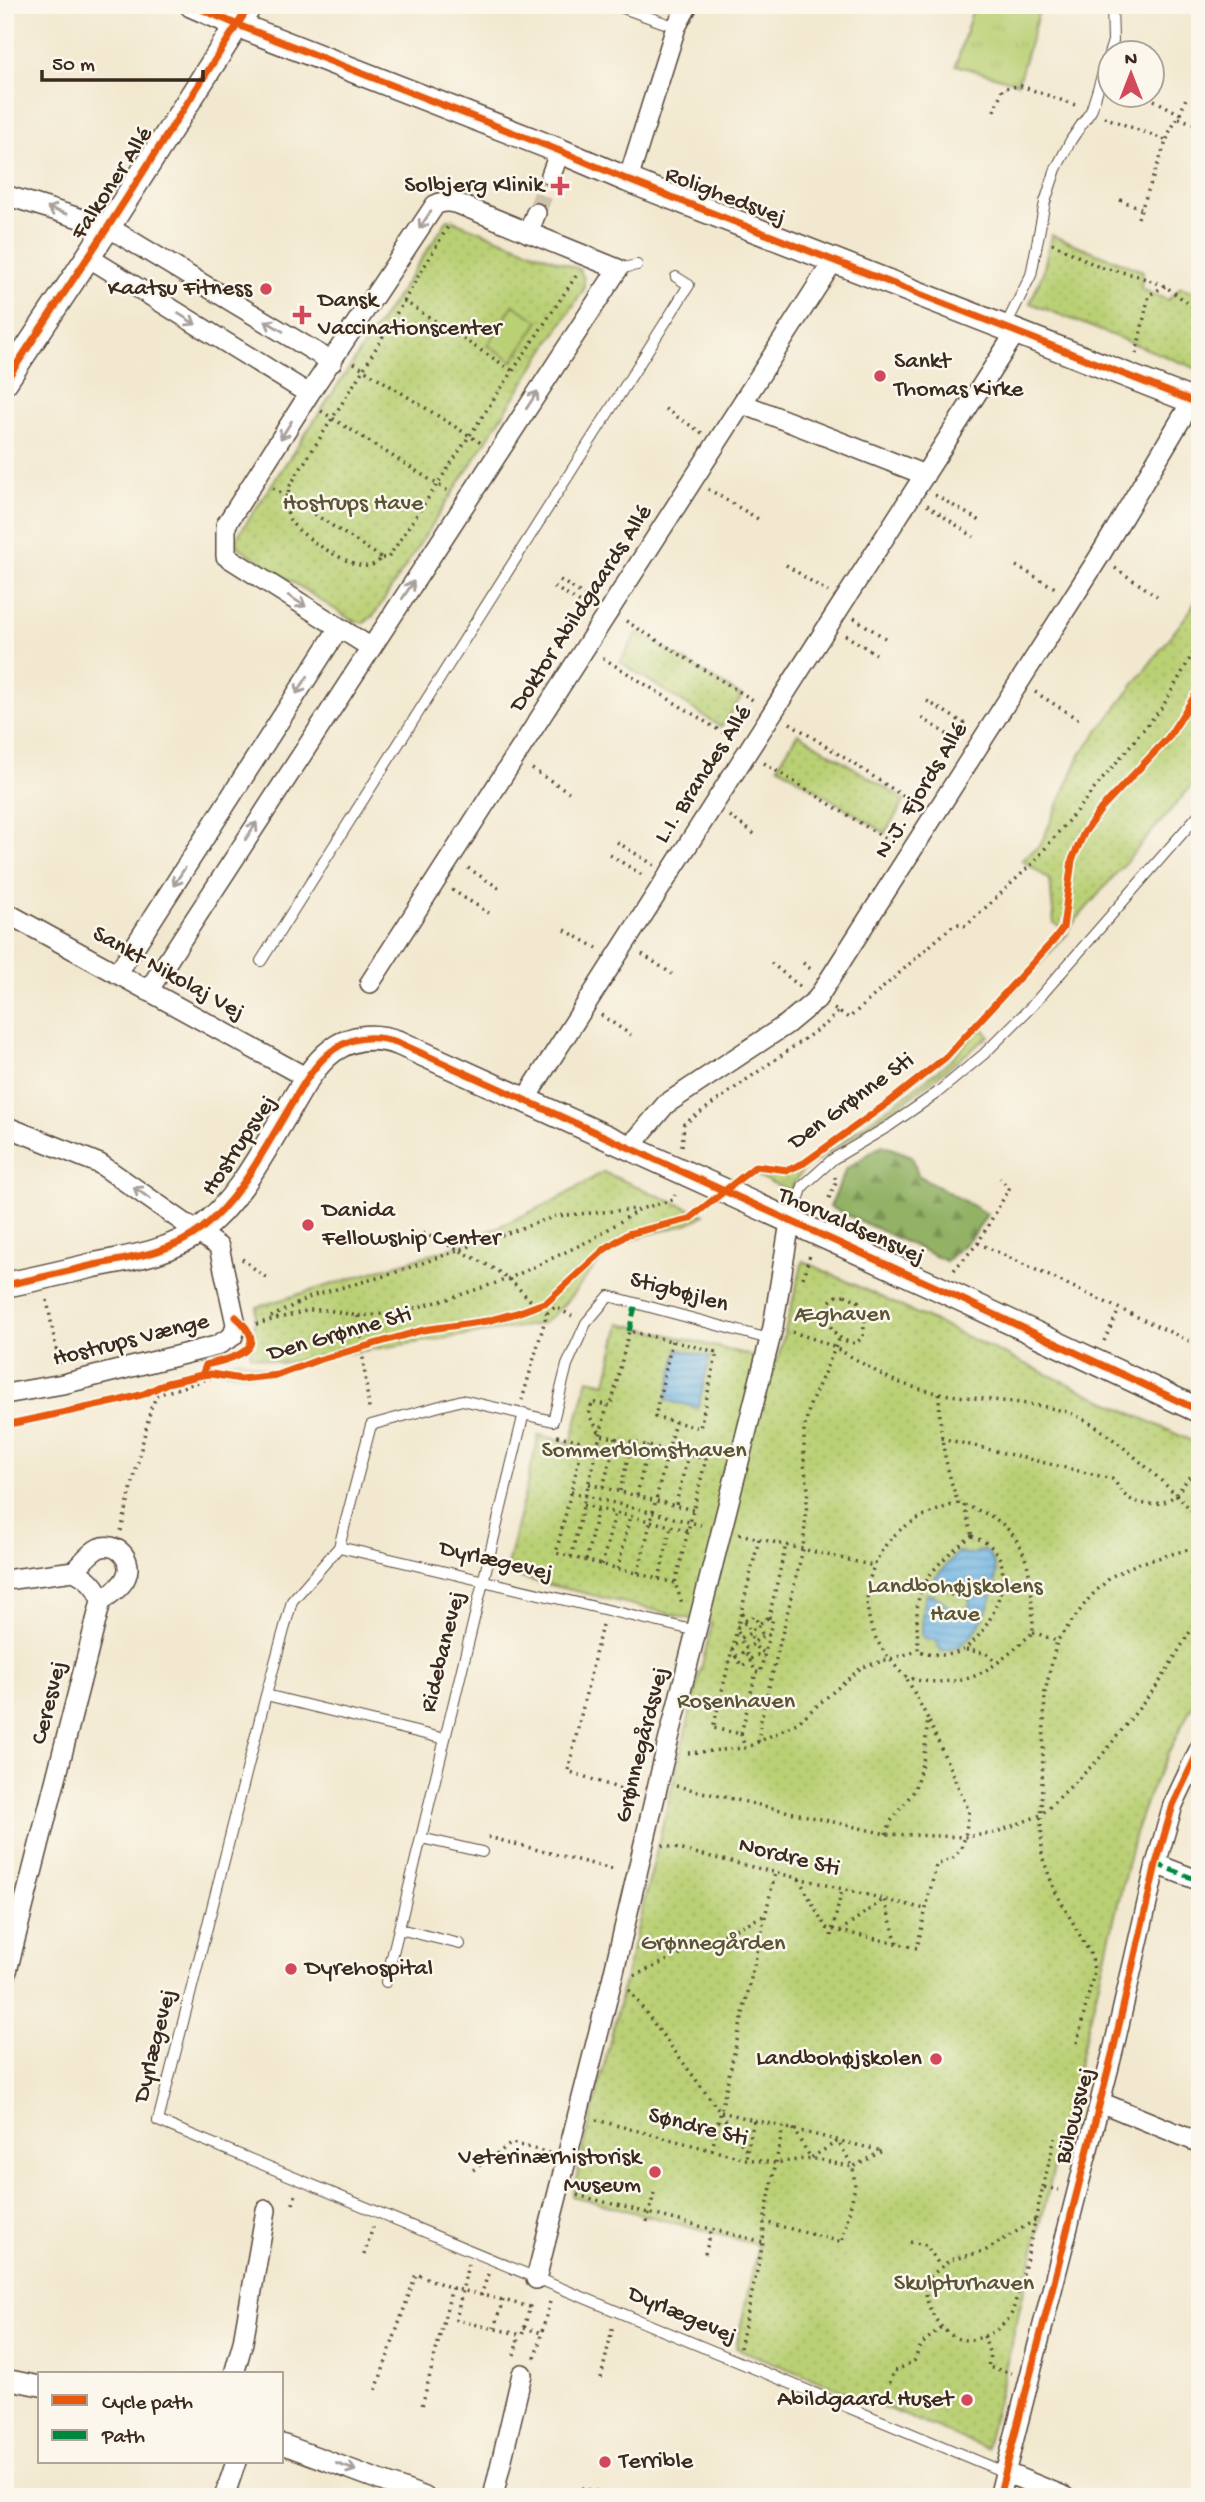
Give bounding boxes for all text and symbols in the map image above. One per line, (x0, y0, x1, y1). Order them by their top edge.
scale bar (42, 38, 203, 82)
north arrow (1096, 38, 1166, 108)
text: N (1125, 49, 1137, 72)
text: 50 m (52, 54, 95, 79)
street label: Falkoner Allé (65, 121, 161, 247)
street label: Rolighedsvej (660, 161, 790, 233)
place label: Solbjerg Klinik (404, 172, 546, 201)
marker: Solbjerg Klinik (550, 176, 570, 196)
one-way arrow (46, 204, 68, 217)
one-way arrow (418, 210, 432, 229)
place label: Kaatsu Fitness (108, 275, 253, 304)
marker: Kaatsu Fitness (258, 281, 274, 297)
place label: Dansk Vaccinationscenter (316, 287, 504, 344)
marker: Dansk Vaccinationscenter (292, 305, 312, 325)
one-way arrow (177, 312, 197, 326)
one-way arrow (264, 319, 284, 333)
place label: Sankt Thomas Kirke (892, 348, 1024, 405)
marker: Sankt Thomas Kirke (872, 368, 888, 384)
one-way arrow (525, 390, 539, 410)
one-way arrow (279, 420, 293, 439)
park label: Hostrups Have (283, 490, 424, 519)
street label: Doktor Abildgaards Allé (503, 499, 660, 720)
one-way arrow (400, 581, 415, 600)
one-way arrow (286, 594, 306, 608)
one-way arrow (295, 675, 309, 694)
street label: L.I. Brandes Allé (649, 700, 760, 850)
street label: N.J. Fjords Allé (869, 717, 976, 864)
one-way arrow (244, 822, 259, 841)
one-way arrow (172, 866, 186, 886)
street label: Sankt Nikolaj Vej (87, 920, 249, 1028)
street label: Den Grønne Sti (782, 1047, 920, 1158)
street label: Hostrupsvej (196, 1090, 284, 1202)
street label: Thorvaldsensvej (771, 1181, 929, 1272)
one-way arrow (133, 1186, 152, 1200)
place label: Danida Fellowship Center (320, 1197, 503, 1254)
marker: Danida Fellowship Center (300, 1217, 316, 1233)
street label: Stigbøjlen (626, 1266, 732, 1320)
street label: Den Grønne Sti (263, 1301, 415, 1370)
park label: Æghaven (794, 1301, 891, 1330)
street label: Hostrups Vænge (50, 1307, 213, 1374)
park label: Sommerblomsthaven (541, 1437, 747, 1466)
street label: Dyrlægevej (434, 1534, 556, 1589)
park label: Landbohøjskolens Have (868, 1573, 1044, 1630)
street label: Ridebanevej (415, 1588, 473, 1716)
street label: Ceresvej (26, 1658, 74, 1748)
street label: Grønnegårdsvej (610, 1664, 676, 1826)
park label: Rosenhaven (677, 1688, 796, 1717)
street label: Nordre Sti (735, 1831, 843, 1885)
park label: Grønnegården (641, 1930, 786, 1959)
place label: Dyrehospital (303, 1955, 433, 1984)
marker: Dyrehospital (283, 1961, 299, 1977)
street label: Dyrlægevej (127, 1986, 184, 2108)
place label: Landbohøjskolen (756, 2045, 923, 2074)
marker: Landbohøjskolen (928, 2051, 944, 2067)
street label: Bülowsvej (1049, 2065, 1103, 2168)
street label: Søndre Sti (645, 2102, 751, 2154)
place label: Veterinærhistorisk Museum (458, 2144, 643, 2201)
marker: Veterinærhistorisk Museum (647, 2164, 663, 2180)
park label: Skulpturhaven (894, 2270, 1035, 2299)
street label: Dyrlægevej (621, 2279, 741, 2352)
legend (38, 2372, 284, 2464)
place label: Abildgaard Huset (777, 2386, 955, 2415)
text: Cycle path (102, 2392, 193, 2417)
marker: Abildgaard Huset (959, 2392, 975, 2408)
text: Path (101, 2426, 145, 2451)
place label: Terrible (617, 2448, 694, 2477)
marker: Terrible (597, 2454, 613, 2470)
one-way arrow (335, 2461, 357, 2474)

